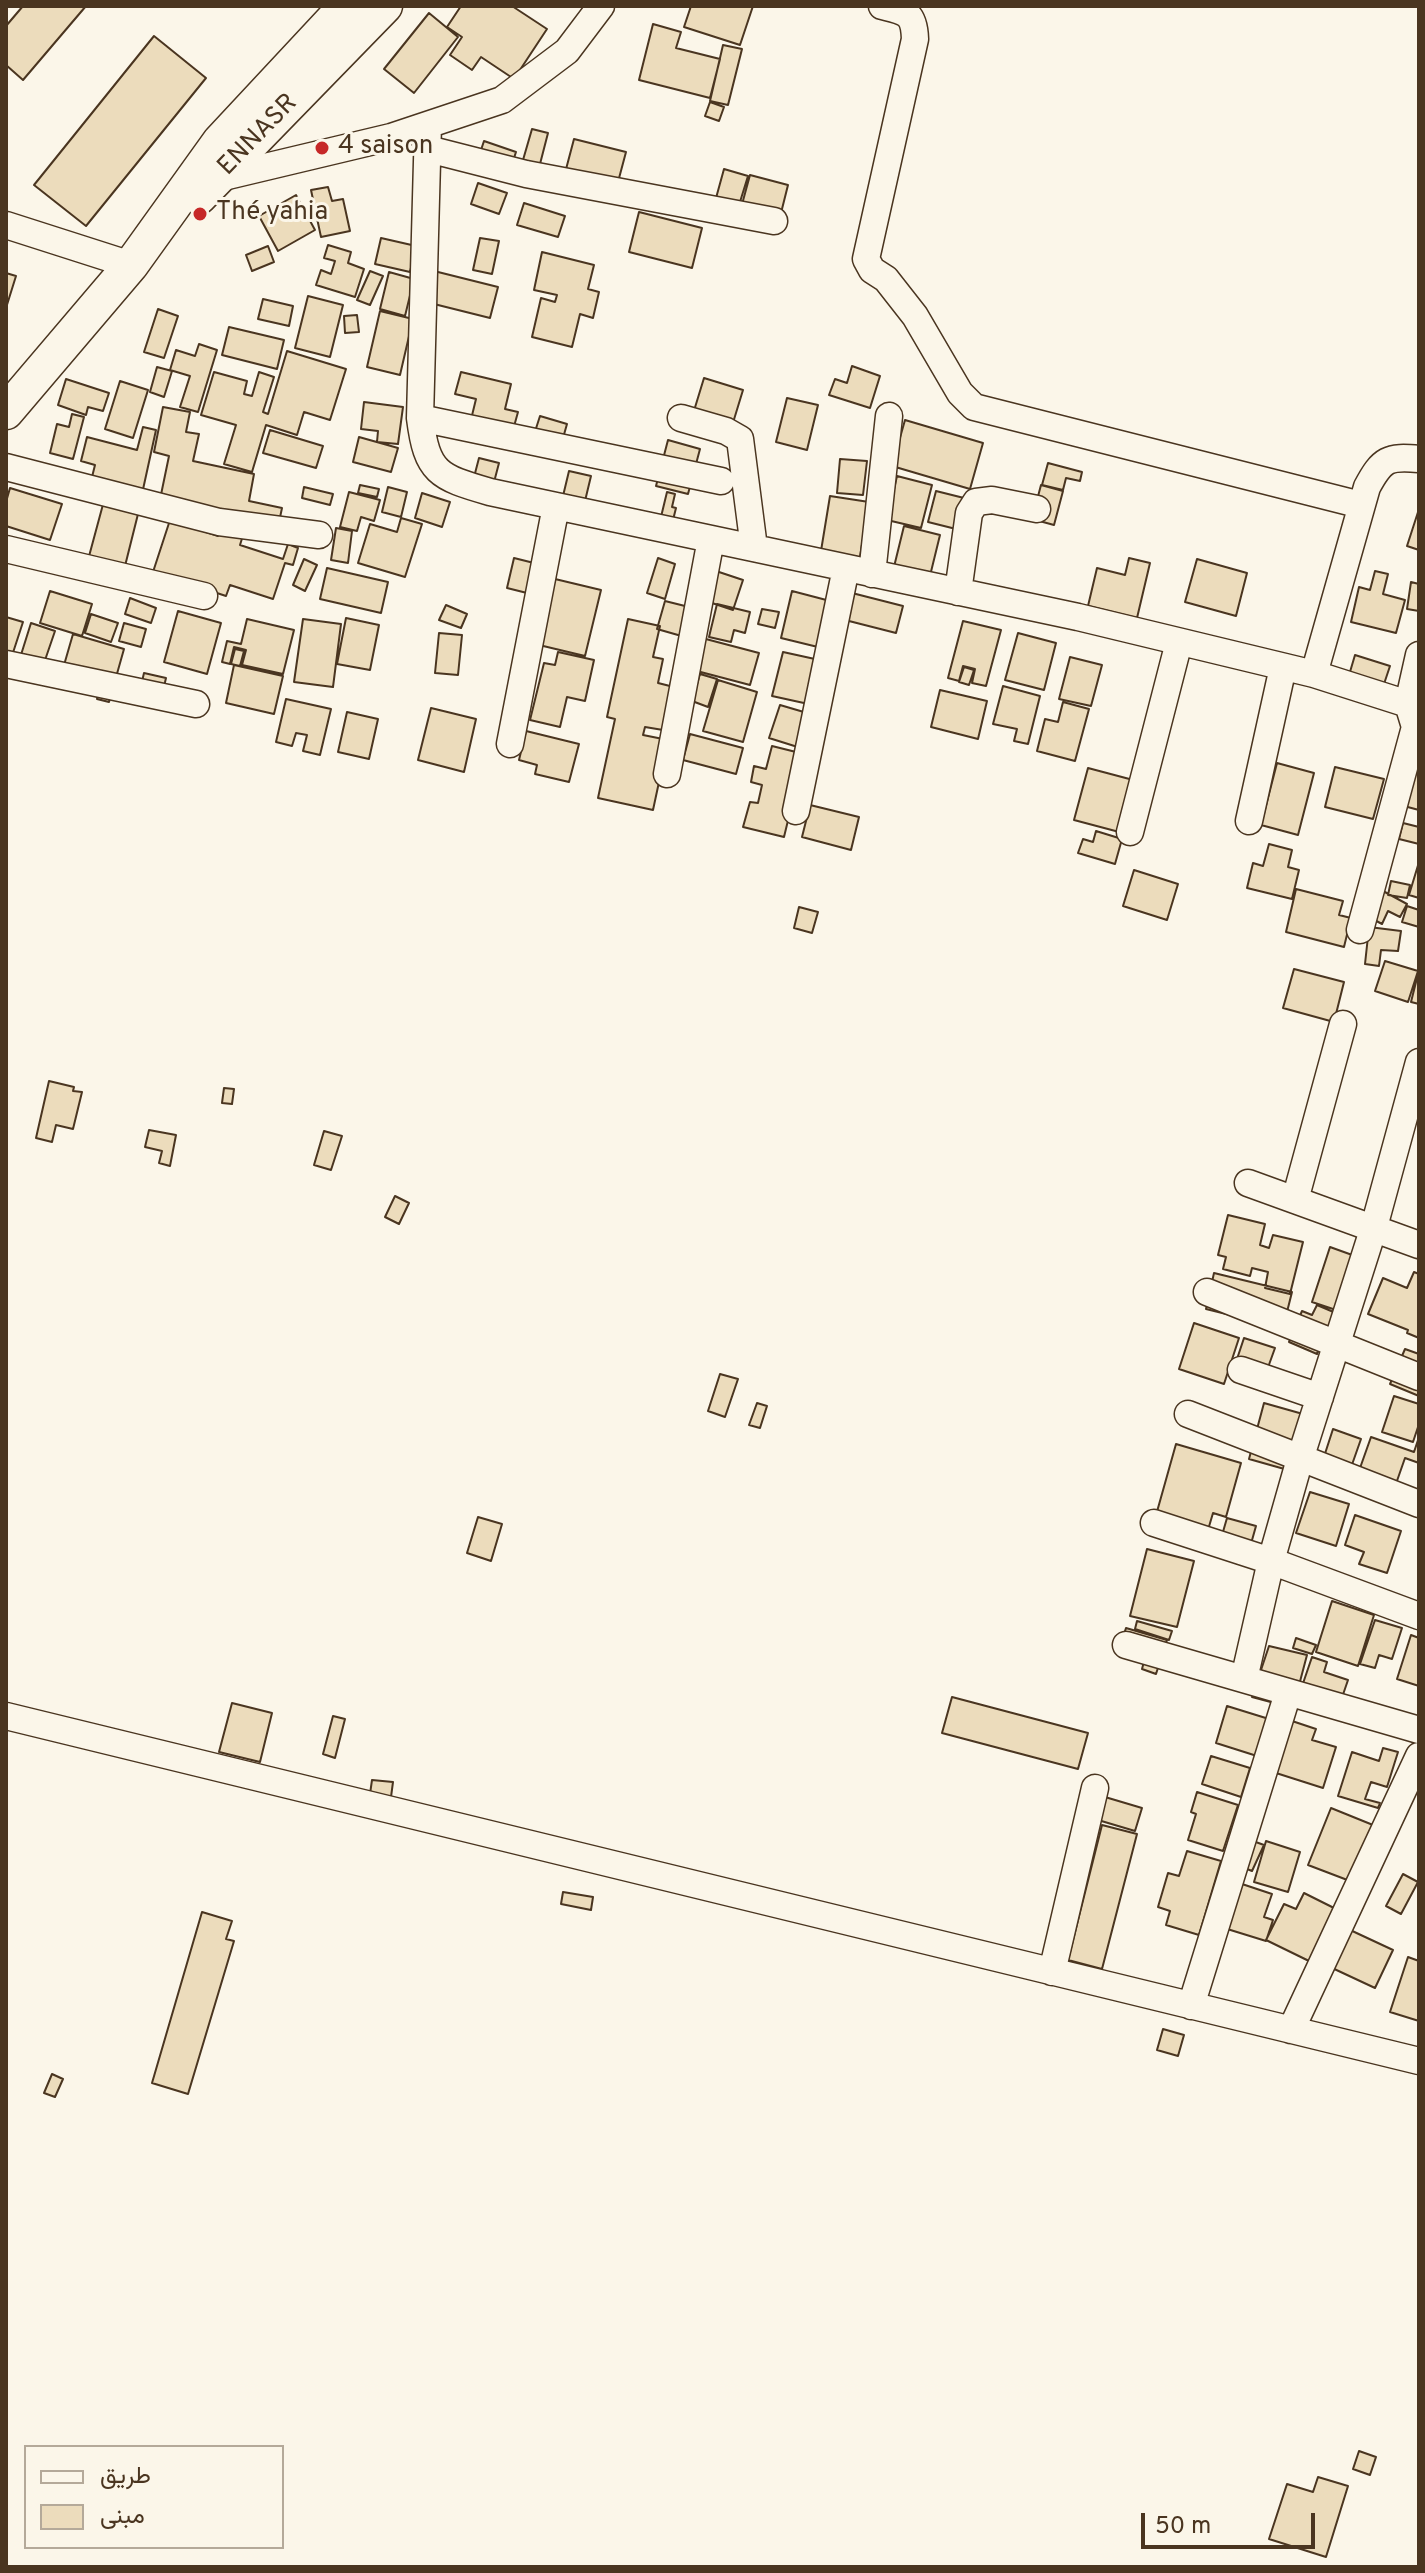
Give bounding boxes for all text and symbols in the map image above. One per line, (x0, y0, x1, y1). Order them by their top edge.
street label: ENNASR (212, 89, 306, 183)
place label: 4 saison (338, 132, 433, 164)
marker: 4 saison (313, 139, 331, 157)
place label: Thé yahia (216, 198, 328, 230)
marker: Thé yahia (191, 205, 209, 223)
legend (24, 2445, 284, 2549)
text: طريق (100, 2462, 151, 2492)
scale bar (1145, 2497, 1319, 2547)
text: مبنى (100, 2502, 145, 2532)
text: 50 m (1155, 2512, 1211, 2542)

